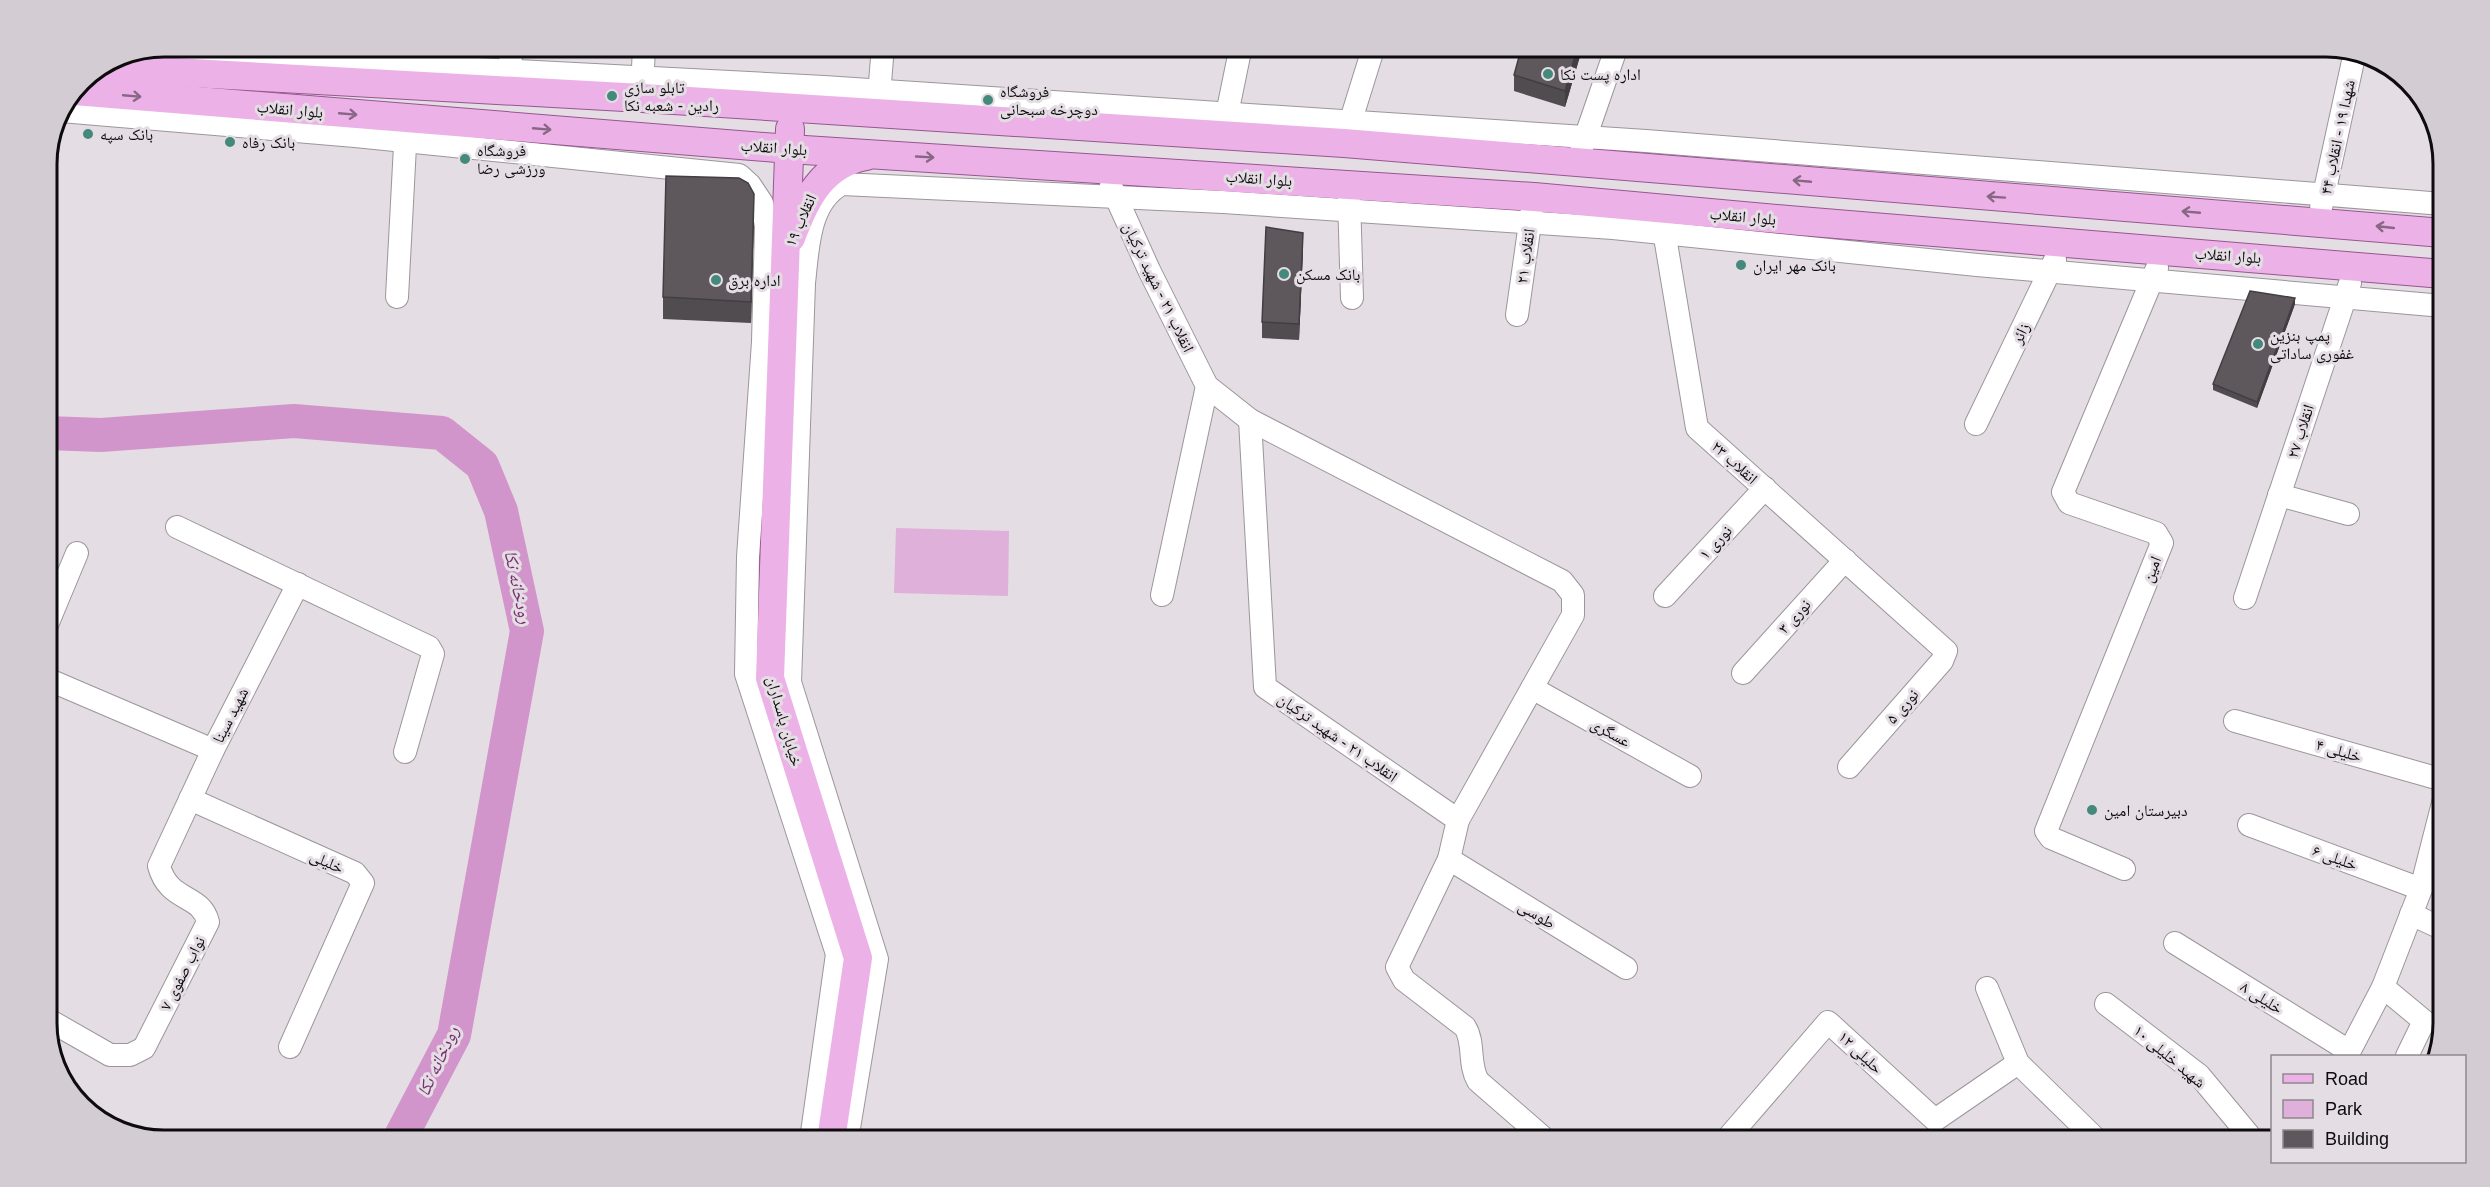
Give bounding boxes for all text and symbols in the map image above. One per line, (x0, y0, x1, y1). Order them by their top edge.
place label: اداره پست نکا (1560, 66, 1641, 84)
marker: اداره پست نکا (1541, 67, 1555, 81)
street label: شهدا ۱۹ - انقلاب ۴۴ (2317, 78, 2359, 196)
place label: تابلو سازی رادین - شعبه نکا (624, 79, 719, 116)
place label: فروشگاه دوچرخه سبحانی (1000, 83, 1098, 120)
marker: تابلو سازی رادین - شعبه نکا (605, 89, 619, 103)
one-way arrow (122, 91, 142, 102)
marker: فروشگاه دوچرخه سبحانی (981, 93, 995, 107)
street label: بلوار انقلاب (256, 98, 324, 122)
one-way arrow (337, 109, 357, 120)
one-way arrow (532, 124, 551, 135)
place label: بانک سپه (100, 126, 153, 144)
marker: بانک سپه (81, 127, 95, 141)
place label: بانک رفاه (242, 134, 295, 152)
marker: بانک رفاه (223, 135, 237, 149)
street label: بلوار انقلاب (740, 137, 808, 159)
place label: فروشگاه ورزشی رضا (477, 142, 546, 179)
marker: فروشگاه ورزشی رضا (458, 152, 472, 166)
one-way arrow (915, 152, 934, 163)
street label: بلوار انقلاب (1225, 168, 1293, 190)
one-way arrow (1792, 176, 1812, 187)
street label: انقلاب ۱۹ (781, 191, 820, 249)
one-way arrow (1987, 191, 2007, 202)
street label: بلوار انقلاب (1709, 205, 1777, 229)
one-way arrow (2181, 207, 2201, 218)
street label: انقلاب ۲۱ - شهید ترکیان (1118, 220, 1197, 356)
one-way arrow (2376, 221, 2396, 232)
street label: انقلاب ۲۱ (1513, 227, 1538, 285)
street label: بلوار انقلاب (2194, 245, 2262, 267)
place label: بانک مهر ایران (1753, 257, 1836, 276)
marker: بانک مهر ایران (1734, 258, 1748, 272)
place label: بانک مسکن (1296, 266, 1360, 285)
marker: بانک مسکن (1277, 267, 1291, 281)
place label: اداره برق (728, 272, 781, 291)
marker: اداره برق (709, 273, 723, 287)
street label: زائر (2008, 320, 2034, 348)
place label: پمپ بنزین غفوری ساداتی (2270, 327, 2354, 364)
marker: پمپ بنزین غفوری ساداتی (2251, 337, 2265, 351)
street label: انقلاب ۲۷ (2284, 402, 2318, 460)
street label: انقلاب ۲۳ (1708, 438, 1761, 488)
street label: نوری ۱ (1696, 522, 1737, 564)
water label: رودخانه نکا (500, 548, 536, 626)
street label: امین (2139, 554, 2166, 585)
street label: نوری ۳ (1775, 596, 1815, 638)
street label: خیابان پاسداران (762, 674, 806, 769)
street label: شهید سینا (209, 685, 252, 746)
street label: نوری ۵ (1883, 686, 1923, 728)
street label: انقلاب ۲۱ - شهید ترکیان (1274, 690, 1401, 787)
street label: عسگری (1587, 715, 1633, 752)
street label: خلیلی ۴ (2314, 736, 2364, 767)
place label: دبیرستان امین (2104, 802, 2188, 821)
marker: دبیرستان امین (2085, 803, 2099, 817)
street label: خلیلی ۶ (2309, 842, 2360, 875)
street label: خلیلی (307, 847, 346, 878)
street label: طوسی (1514, 897, 1558, 934)
street label: نواب صفوی ۷ (157, 934, 210, 1014)
street label: خلیلی ۸ (2236, 978, 2286, 1019)
street label: شهید خلیلی ۱۰ (2129, 1022, 2209, 1093)
water label: رودخانه نکا (413, 1023, 463, 1099)
street label: حلیلی ۱۲ (1834, 1028, 1886, 1078)
legend (2271, 1055, 2466, 1163)
text: Road (2325, 1069, 2368, 1089)
text: Park (2325, 1099, 2363, 1119)
text: Building (2325, 1129, 2389, 1149)

